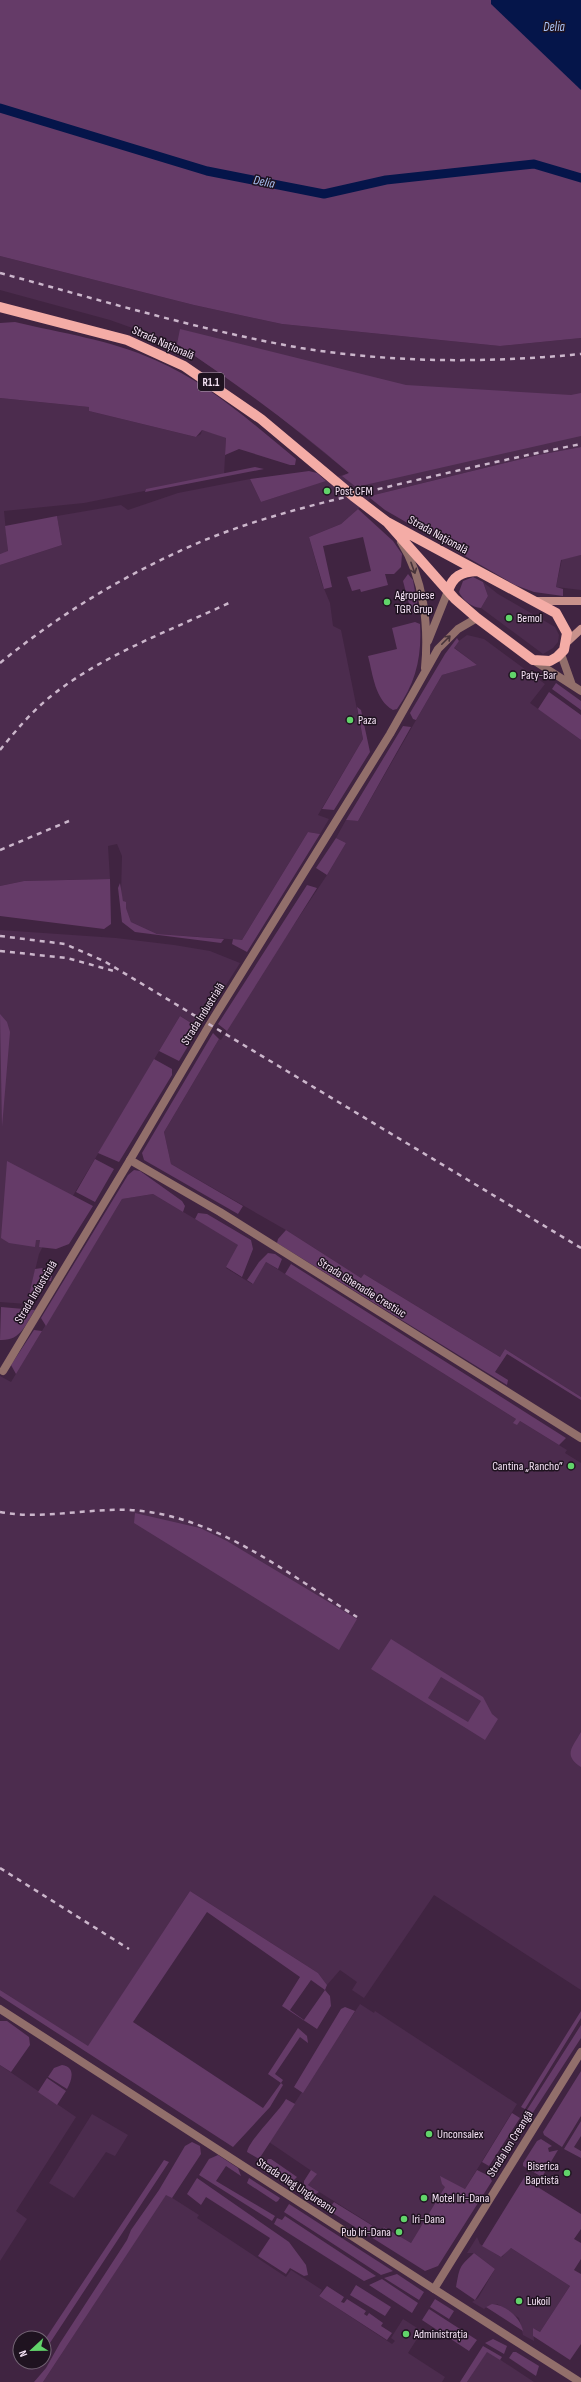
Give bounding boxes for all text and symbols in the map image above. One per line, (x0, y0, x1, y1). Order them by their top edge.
water label: Delia (543, 19, 566, 35)
water label: Delia (252, 172, 277, 192)
street label: Strada Națională (130, 323, 197, 364)
road number: R1.1 (198, 373, 224, 391)
place label: Post CFM (335, 484, 373, 499)
marker: Post CFM (322, 486, 332, 496)
street label: Strada Națională (405, 512, 471, 558)
one-way arrow (410, 561, 417, 574)
place label: Agropiese TGR Grup (394, 588, 435, 617)
marker: Agropiese TGR Grup (382, 597, 392, 607)
place label: Bemol (517, 611, 542, 626)
marker: Bemol (504, 613, 514, 623)
one-way arrow (441, 635, 451, 645)
place label: Paty-Bar (521, 668, 557, 683)
marker: Paty-Bar (508, 670, 518, 680)
place label: Paza (358, 713, 377, 728)
marker: Paza (345, 715, 355, 725)
street label: Strada Industrială (178, 980, 228, 1048)
street label: Strada Ghenadie Crestiuc (315, 1255, 409, 1321)
street label: Strada Industrială (11, 1257, 61, 1326)
place label: Cantina „Rancho” (492, 1459, 563, 1474)
marker: Cantina „Rancho” (566, 1461, 576, 1471)
street label: Strada Ion Creangă (484, 2108, 537, 2180)
place label: Unconsalex (437, 2127, 484, 2142)
marker: Unconsalex (424, 2129, 434, 2139)
street label: Strada Oleg Ungureanu (254, 2155, 338, 2217)
place label: Biserica Baptistă (526, 2159, 559, 2188)
marker: Biserica Baptistă (562, 2168, 572, 2178)
place label: Motel Iri-Dana (432, 2191, 490, 2206)
marker: Motel Iri-Dana (419, 2193, 429, 2203)
place label: Iri-Dana (412, 2212, 445, 2227)
marker: Iri-Dana (399, 2214, 409, 2224)
place label: Pub Iri-Dana (341, 2225, 391, 2240)
marker: Pub Iri-Dana (394, 2227, 404, 2237)
place label: Lukoil (527, 2294, 550, 2309)
marker: Lukoil (514, 2296, 524, 2306)
place label: Administrația (413, 2327, 468, 2342)
marker: Administrația (401, 2329, 411, 2339)
north arrow (12, 2330, 52, 2370)
text: N (16, 2348, 30, 2359)

